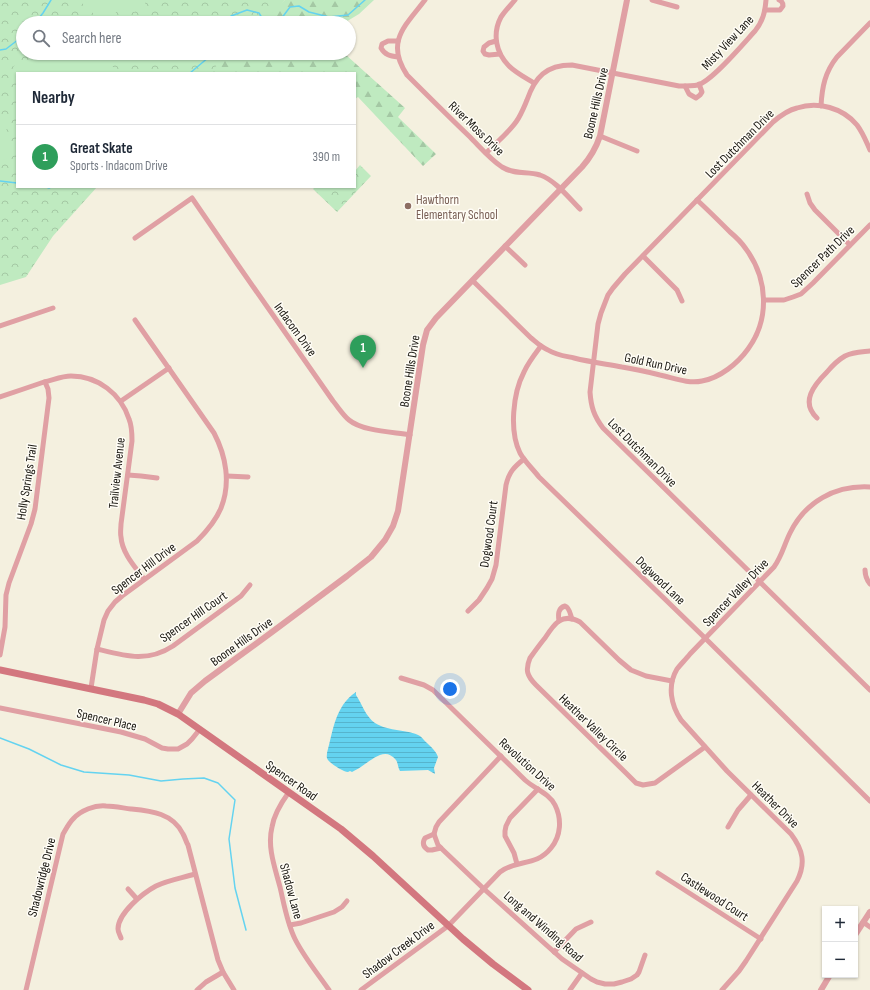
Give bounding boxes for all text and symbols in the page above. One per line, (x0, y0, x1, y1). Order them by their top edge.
street label: Misty View Lane (698, 12, 757, 73)
search box (16, 16, 356, 60)
icon: search (30, 27, 52, 49)
text: Search here (62, 29, 122, 48)
street label: Boone Hills Drive (580, 66, 612, 140)
text: Nearby (32, 88, 75, 108)
street label: River Moss Drive (445, 98, 508, 159)
street label: Lost Dutchman Drive (702, 106, 778, 182)
text: Great Skate (70, 139, 133, 158)
text: 1 (42, 149, 48, 165)
text: 390 m (313, 149, 340, 165)
text: Sports · Indacom Drive (70, 158, 168, 174)
place label: Hawthorn Elementary School (416, 192, 498, 223)
marker: Hawthorn Elementary School (403, 201, 413, 211)
street label: Spencer Path Drive (787, 222, 858, 291)
street label: Indacom Drive (270, 300, 320, 359)
street label: Boone Hills Drive (396, 334, 424, 408)
pin: 1 (350, 335, 376, 368)
street label: Gold Run Drive (623, 350, 689, 378)
street label: Lost Dutchman Drive (604, 415, 680, 491)
street label: Trailview Avenue (105, 437, 129, 509)
street label: Holly Springs Trail (13, 443, 41, 521)
street label: Dogwood Court (476, 500, 502, 569)
street label: Spencer Hill Drive (108, 539, 179, 598)
street label: Dogwood Lane (632, 553, 689, 608)
street label: Spencer Valley Drive (699, 555, 772, 630)
street label: Spencer Hill Court (157, 588, 230, 646)
street label: Boone Hills Drive (207, 614, 276, 670)
your location (440, 679, 460, 699)
street label: Heather Valley Circle (555, 691, 631, 765)
street label: Spencer Place (75, 705, 138, 735)
street label: Revolution Drive (495, 735, 559, 795)
street label: Spencer Road (262, 757, 320, 804)
street label: Heather Drive (748, 778, 802, 832)
street label: Shadowridge Drive (24, 836, 60, 918)
street label: Shadow Lane (276, 862, 306, 921)
street label: Castlewood Court (678, 869, 751, 925)
street label: Long and Winding Road (500, 888, 586, 965)
map controls (822, 906, 858, 978)
button: + (822, 906, 858, 942)
street label: Shadow Creek Drive (359, 917, 438, 982)
button: − (822, 942, 858, 978)

